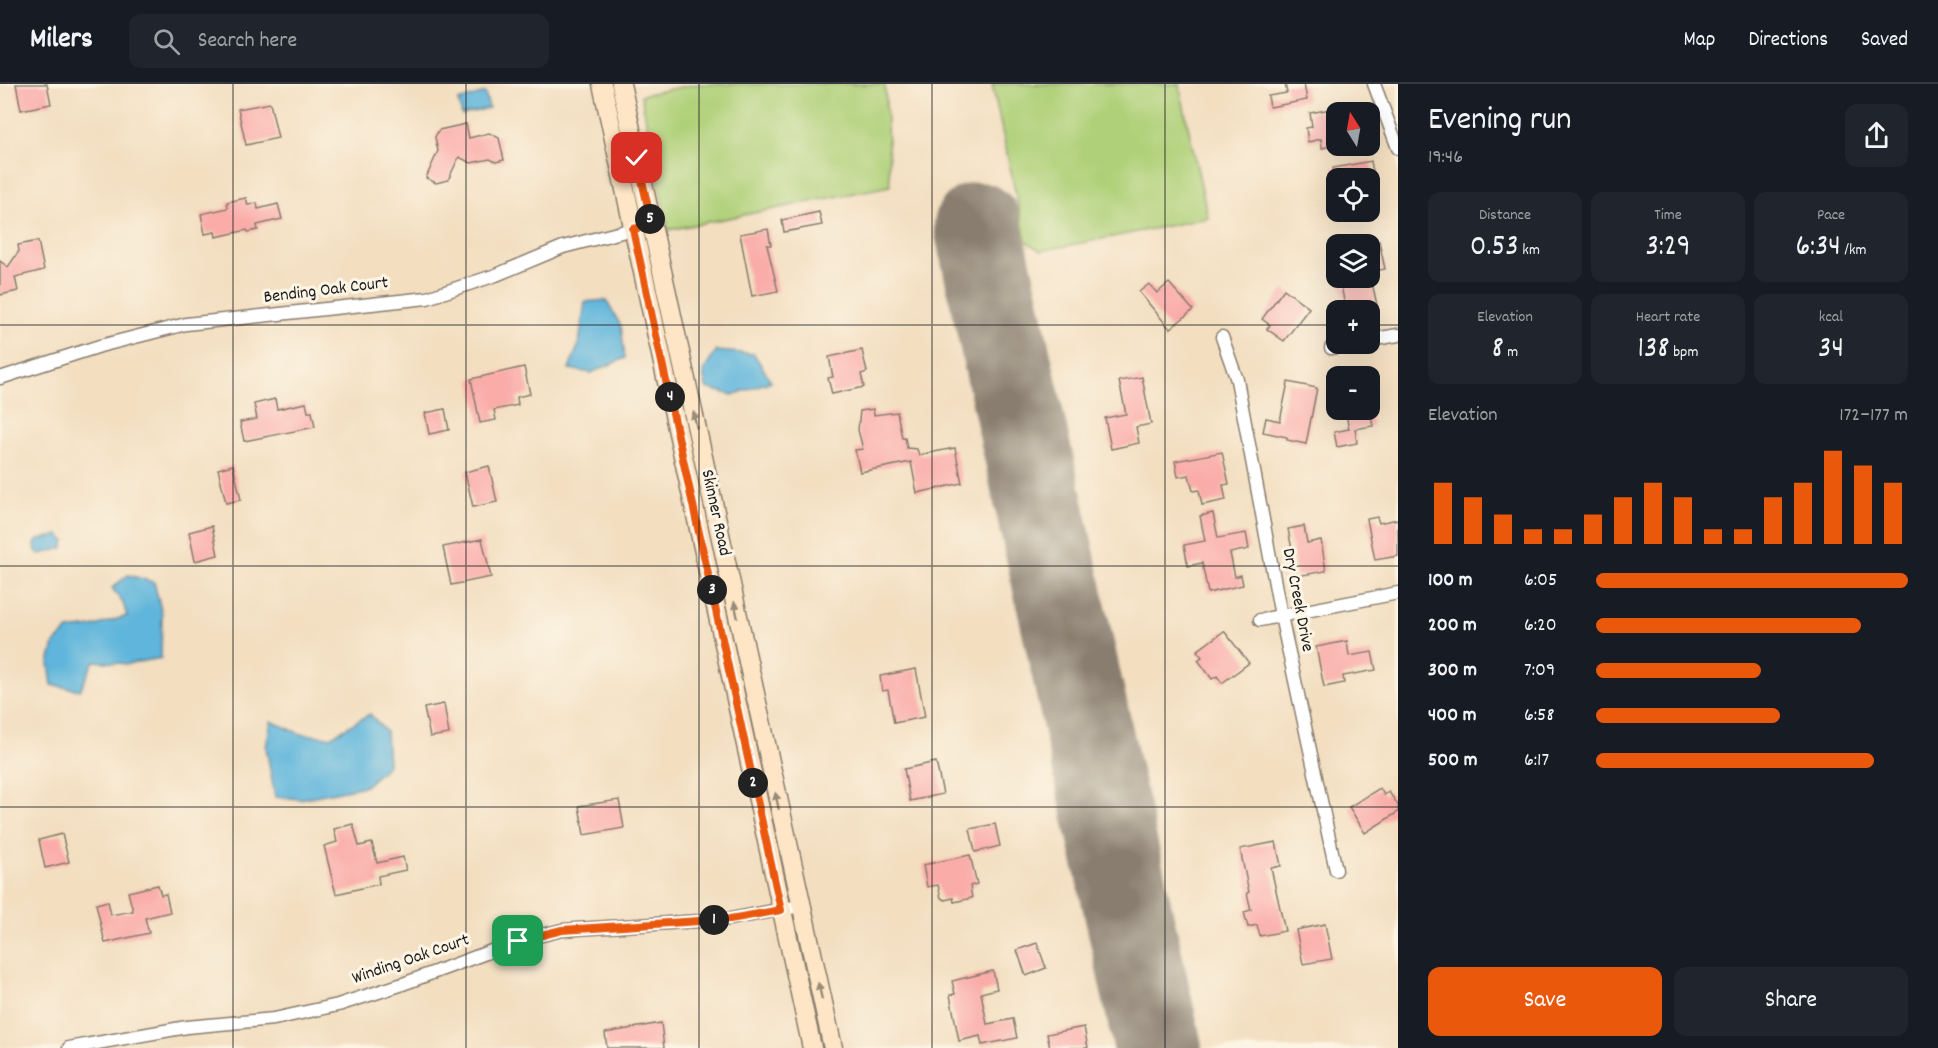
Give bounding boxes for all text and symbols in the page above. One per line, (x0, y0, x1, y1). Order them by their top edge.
search box (129, 14, 549, 68)
text: Milers (30, 21, 93, 61)
icon: search (150, 25, 183, 58)
text: Search here (198, 26, 297, 57)
text: Map (1684, 26, 1715, 56)
text: Directions (1748, 26, 1828, 56)
text: Saved (1861, 26, 1908, 56)
text: Evening run (1428, 98, 1572, 145)
north arrow (1326, 102, 1380, 156)
map controls (1326, 102, 1380, 420)
button: share (1845, 104, 1908, 167)
pin (611, 132, 662, 183)
icon: check (620, 141, 653, 174)
text: 19:46 (1428, 144, 1463, 172)
button: locate (1326, 168, 1380, 222)
pin: 5 (635, 204, 665, 234)
text: Distance (1479, 204, 1531, 227)
text: Time (1654, 204, 1682, 227)
text: Pace (1817, 204, 1845, 227)
text: 5 (646, 207, 654, 230)
text: 0.53 (1470, 227, 1519, 270)
text: 3:29 (1645, 227, 1691, 270)
text: 6:34 (1795, 227, 1841, 270)
button: layers (1326, 234, 1380, 288)
text: km (1519, 239, 1540, 262)
text: /km (1841, 239, 1867, 262)
street label: Bending Oak Court (262, 271, 390, 311)
button: + (1326, 300, 1380, 354)
text: Elevation (1477, 306, 1533, 329)
text: Heart rate (1636, 306, 1700, 329)
text: kcal (1819, 306, 1843, 329)
text: 8 (1492, 329, 1504, 372)
text: 138 (1638, 329, 1669, 372)
text: 34 (1818, 329, 1844, 372)
text: m (1504, 341, 1518, 364)
text: bpm (1669, 341, 1698, 364)
button: − (1326, 366, 1380, 420)
pin: 4 (655, 382, 685, 412)
text: 4 (667, 385, 673, 408)
text: Elevation (1428, 402, 1498, 430)
text: 172–177 m (1839, 402, 1908, 430)
one-way arrow (689, 410, 699, 429)
street label: Skinner Road (694, 468, 736, 558)
street label: Dry Creek Drive (1275, 546, 1319, 654)
text: 100 m (1428, 567, 1473, 595)
text: 6:05 (1524, 567, 1557, 595)
pin: 3 (697, 575, 727, 605)
text: 3 (708, 578, 716, 601)
one-way arrow (731, 600, 740, 619)
text: 200 m (1428, 612, 1477, 640)
text: 6:20 (1524, 612, 1557, 640)
text: 300 m (1428, 657, 1477, 685)
text: 7:09 (1524, 657, 1555, 685)
text: 400 m (1428, 702, 1476, 730)
text: 6:58 (1524, 702, 1554, 730)
text: 500 m (1428, 747, 1477, 775)
text: 6:17 (1524, 747, 1549, 775)
pin: 2 (738, 768, 768, 798)
text: 2 (750, 771, 757, 794)
one-way arrow (772, 791, 782, 810)
pin: 1 (699, 905, 729, 935)
text: 1 (712, 908, 716, 931)
pin (492, 915, 543, 966)
icon: arrive (501, 924, 534, 957)
street label: Winding Oak Court (349, 928, 473, 992)
button: Save (1428, 967, 1662, 1036)
button: Share (1674, 967, 1908, 1036)
one-way arrow (815, 981, 824, 1000)

